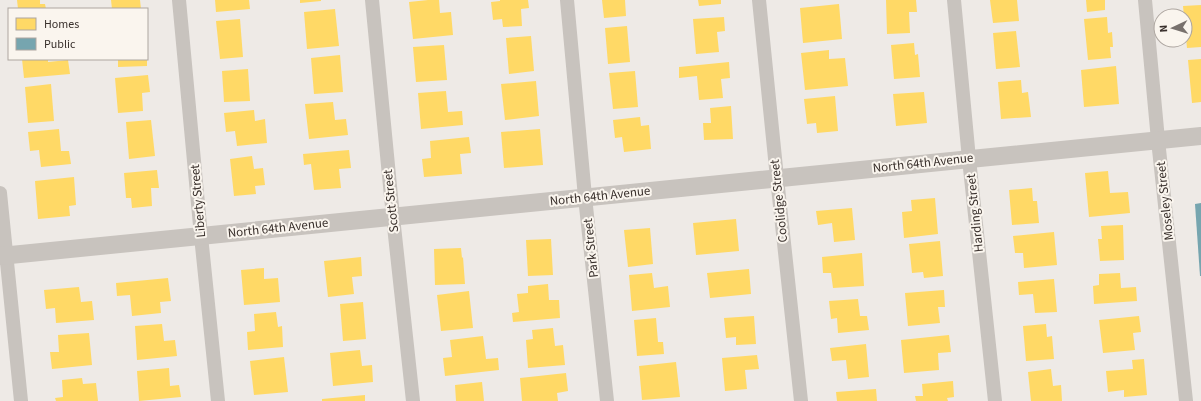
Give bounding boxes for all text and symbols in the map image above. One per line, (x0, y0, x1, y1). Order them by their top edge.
legend (8, 8, 148, 60)
north arrow (1153, 8, 1193, 48)
text: Homes (44, 16, 79, 33)
text: N (1156, 24, 1171, 33)
text: Public (44, 36, 76, 53)
street label: North 64th Avenue (872, 149, 974, 177)
street label: Coolidge Street (766, 158, 792, 243)
street label: Moseley Street (1152, 160, 1178, 241)
street label: Liberty Street (186, 163, 210, 238)
street label: Scott Street (379, 168, 403, 233)
street label: Harding Street (962, 172, 988, 253)
street label: North 64th Avenue (549, 182, 651, 210)
street label: North 64th Avenue (227, 214, 329, 242)
street label: Park Street (579, 217, 603, 279)

